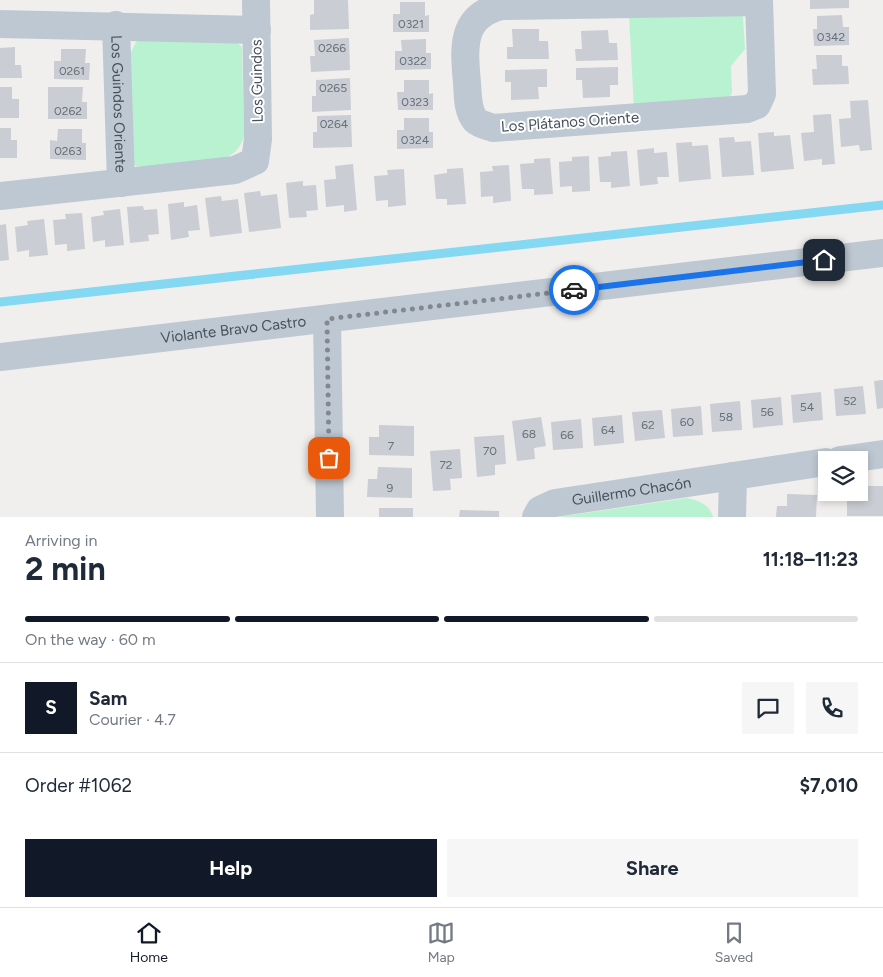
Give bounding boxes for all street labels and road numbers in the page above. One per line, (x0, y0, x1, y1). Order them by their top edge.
street label: Los Guindos Oriente (107, 35, 130, 173)
street label: Los Guindos (247, 39, 267, 123)
street label: Los Plátanos Oriente (500, 108, 640, 136)
street label: Violante Bravo Castro (160, 312, 307, 347)
street label: Guillermo Chacón (571, 474, 692, 509)

